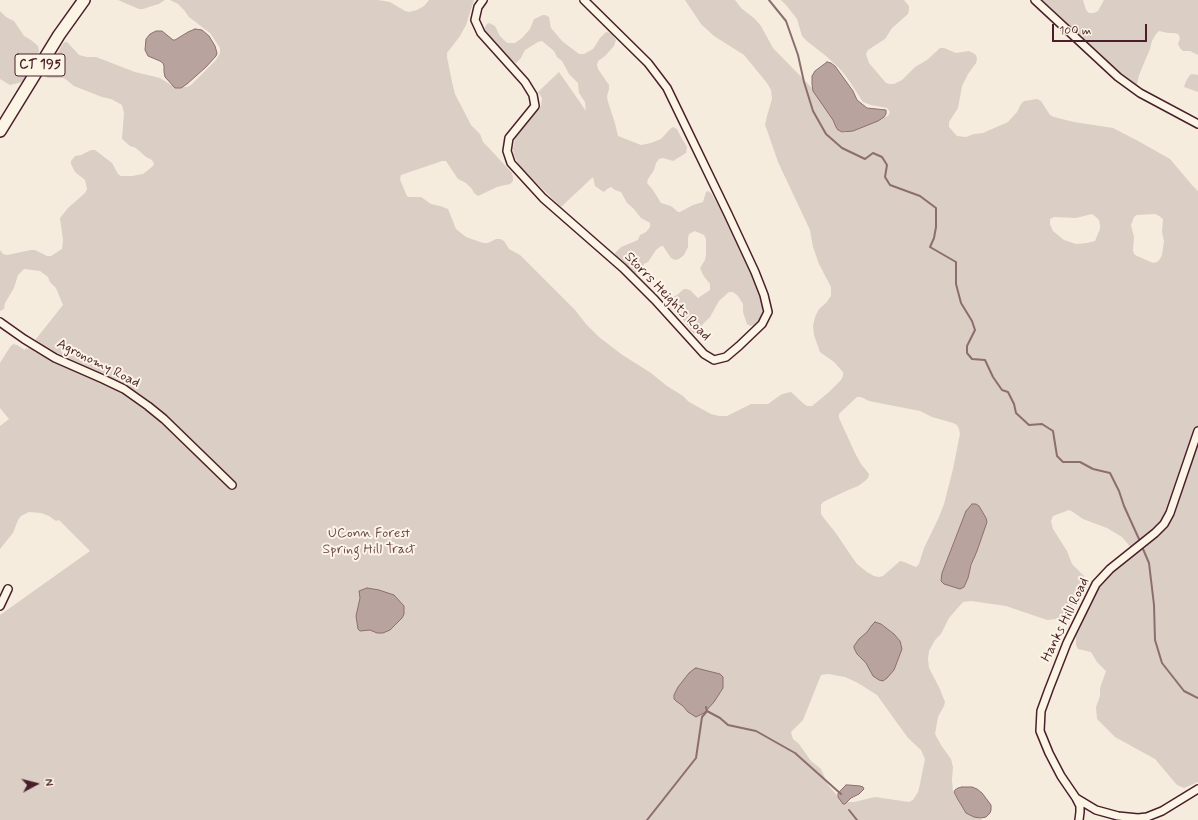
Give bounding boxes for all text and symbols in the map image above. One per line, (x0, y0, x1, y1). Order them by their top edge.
scale bar (1054, 16, 1149, 42)
text: 100 m (1059, 23, 1091, 39)
road number: CT 195 (15, 54, 65, 76)
street label: Storrs Heights Road (620, 249, 714, 345)
street label: Agronomy Road (54, 336, 142, 392)
park label: UConn Forest Spring Hill Tract (323, 526, 415, 558)
street label: Hanks Hill Road (1038, 575, 1094, 665)
north arrow (16, 764, 56, 804)
text: N (41, 778, 55, 787)

